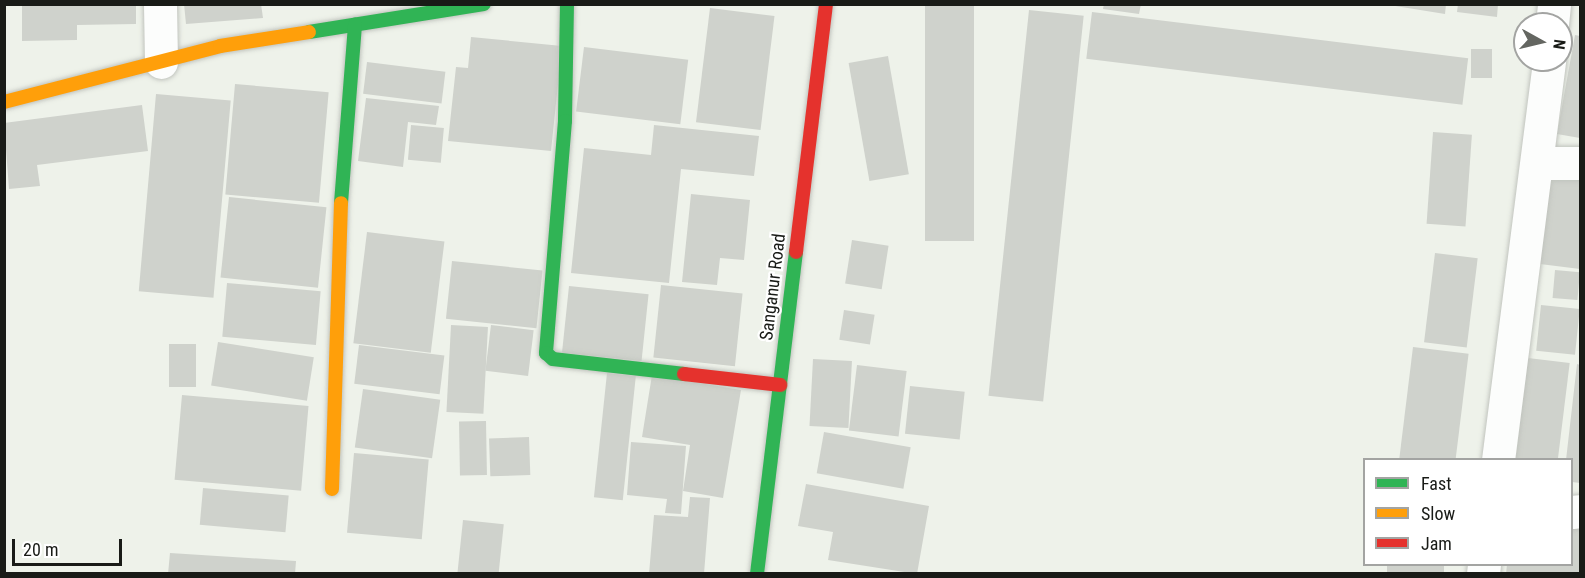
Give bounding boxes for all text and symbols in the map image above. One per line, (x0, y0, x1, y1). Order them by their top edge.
north arrow (1513, 12, 1573, 72)
text: N (1549, 38, 1569, 50)
street label: Sanganur Road (756, 232, 790, 342)
legend (1363, 458, 1573, 566)
text: Fast (1421, 473, 1452, 494)
text: Slow (1421, 503, 1455, 524)
scale bar (15, 527, 124, 565)
text: Jam (1421, 533, 1452, 554)
text: 20 m (23, 539, 58, 560)

